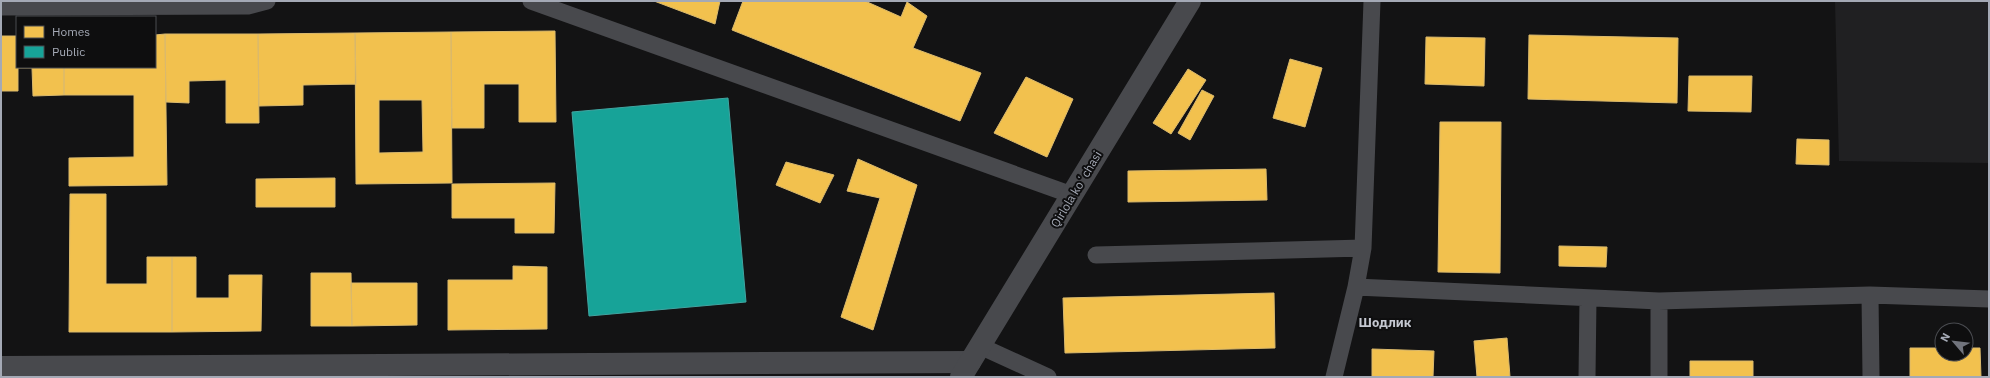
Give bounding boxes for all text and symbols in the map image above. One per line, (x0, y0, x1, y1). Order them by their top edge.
legend (16, 16, 156, 68)
text: Homes (52, 24, 90, 39)
text: Public (52, 44, 85, 59)
street label: Qirlola koʻchasi (1047, 148, 1105, 230)
district label: Шодлик (1359, 314, 1412, 331)
north arrow (1934, 322, 1974, 362)
text: N (1937, 330, 1953, 344)

